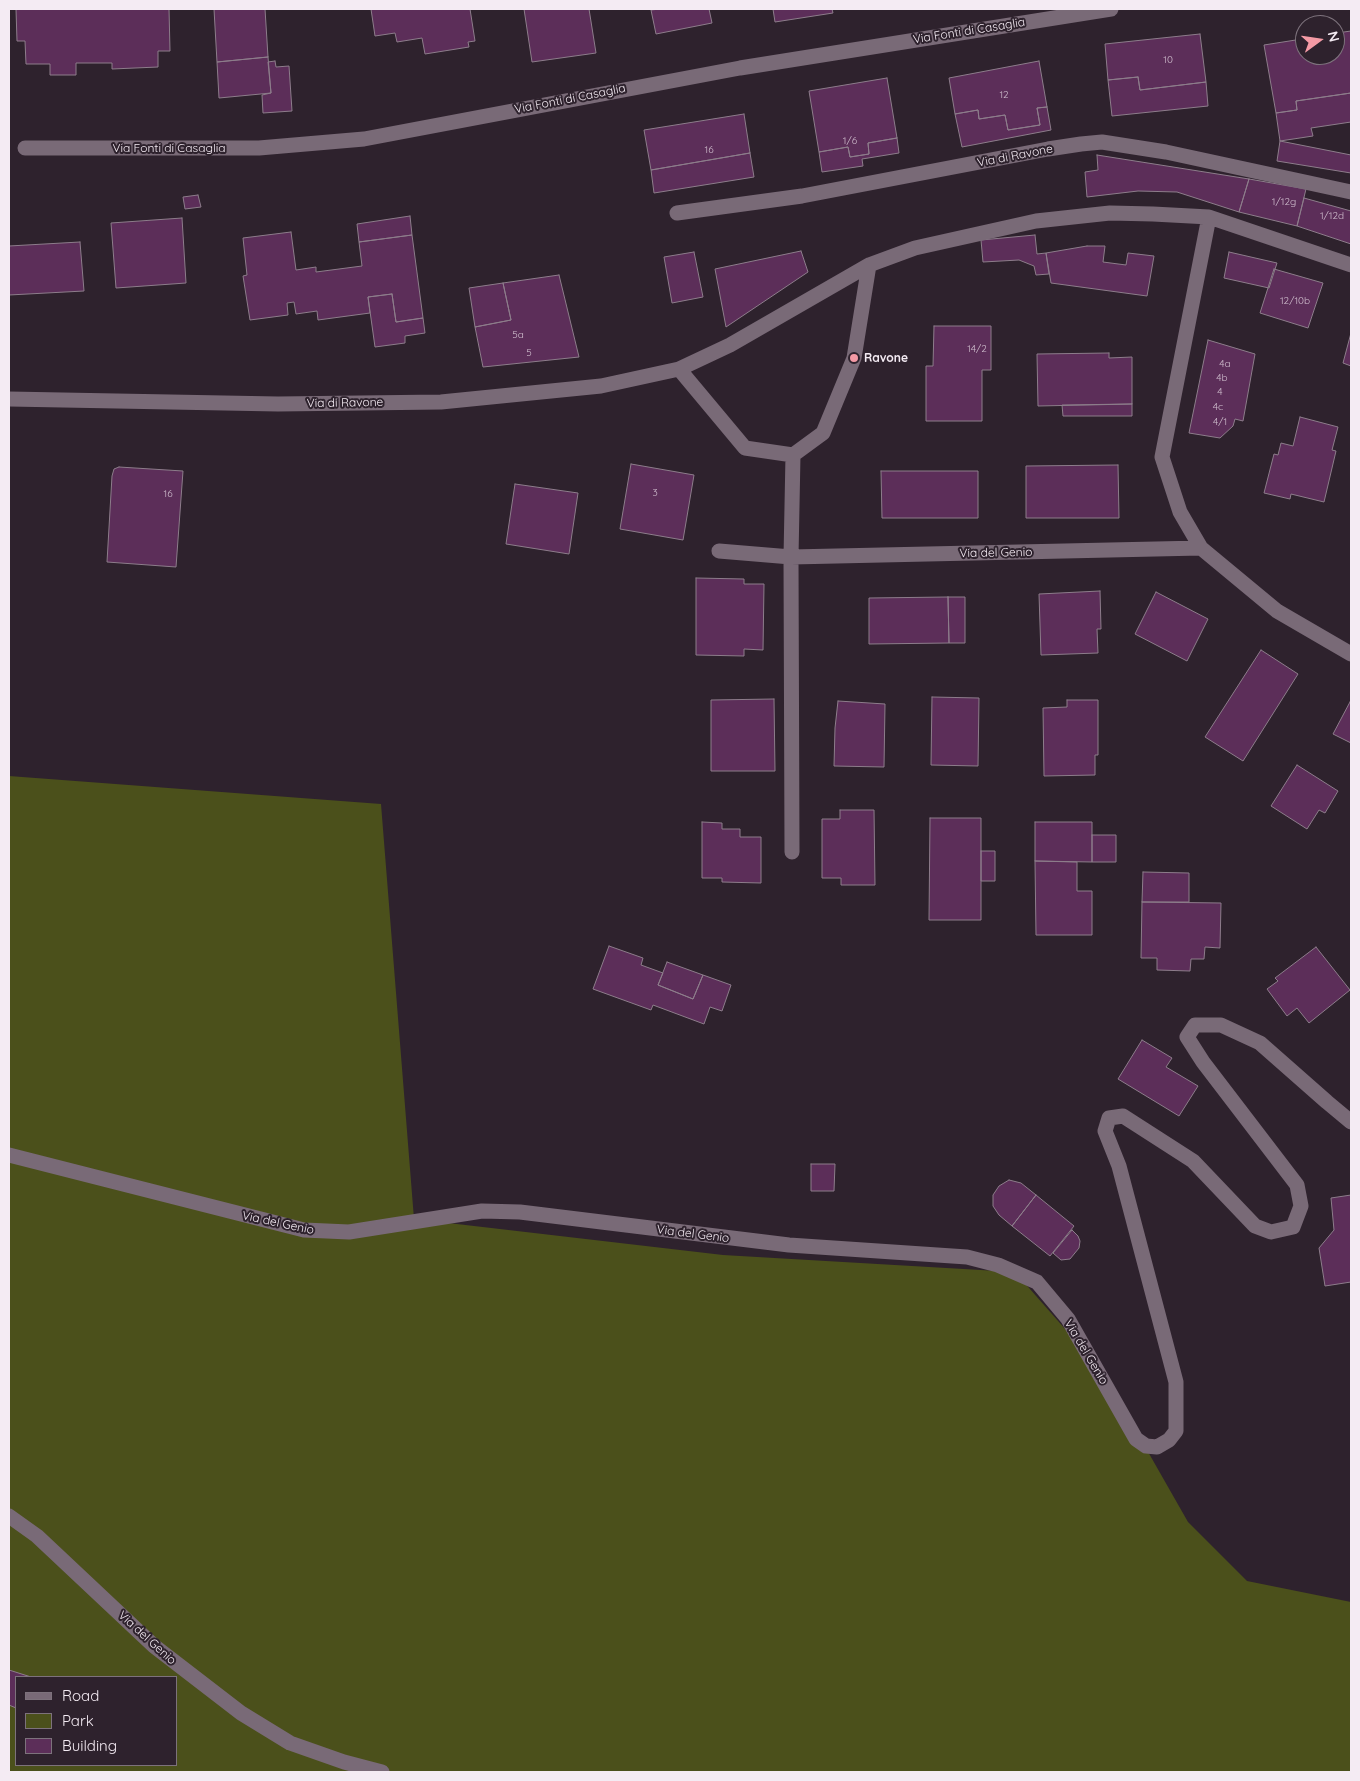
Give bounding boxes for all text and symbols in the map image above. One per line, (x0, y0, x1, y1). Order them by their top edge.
street label: Via Fonti di Casaglia (912, 15, 1026, 47)
north arrow (1295, 15, 1345, 65)
text: N (1324, 29, 1344, 44)
house number: 10 (1163, 54, 1173, 66)
street label: Via Fonti di Casaglia (513, 81, 627, 117)
house number: 12 (999, 89, 1009, 101)
house number: 1/6 (843, 135, 857, 147)
street label: Via Fonti di Casaglia (112, 141, 226, 155)
street label: Via di Ravone (976, 142, 1054, 170)
house number: 16 (704, 144, 714, 156)
house number: 1/12g (1272, 196, 1296, 208)
house number: 1/12d (1320, 210, 1344, 222)
house number: 12/10b (1280, 295, 1310, 307)
house number: 5a (512, 329, 524, 341)
house number: 14/2 (967, 343, 987, 355)
house number: 5 (526, 347, 532, 359)
place label: Ravone (864, 351, 908, 365)
marker: Ravone (848, 352, 860, 364)
house number: 4a (1219, 358, 1231, 370)
house number: 4b (1216, 372, 1228, 384)
house number: 4 (1217, 386, 1223, 398)
street label: Via di Ravone (307, 395, 383, 411)
house number: 4c (1213, 401, 1223, 413)
house number: 4/1 (1213, 416, 1227, 428)
house number: 3 (652, 487, 658, 499)
house number: 16 (163, 488, 173, 500)
street label: Via del Genio (959, 545, 1033, 561)
street label: Via del Genio (241, 1208, 315, 1238)
street label: Via del Genio (656, 1222, 730, 1246)
street label: Via del Genio (1061, 1317, 1111, 1387)
street label: Via del Genio (115, 1608, 179, 1668)
legend (15, 1676, 178, 1766)
text: Road (62, 1686, 99, 1705)
text: Park (62, 1711, 94, 1730)
text: Building (62, 1736, 117, 1755)

